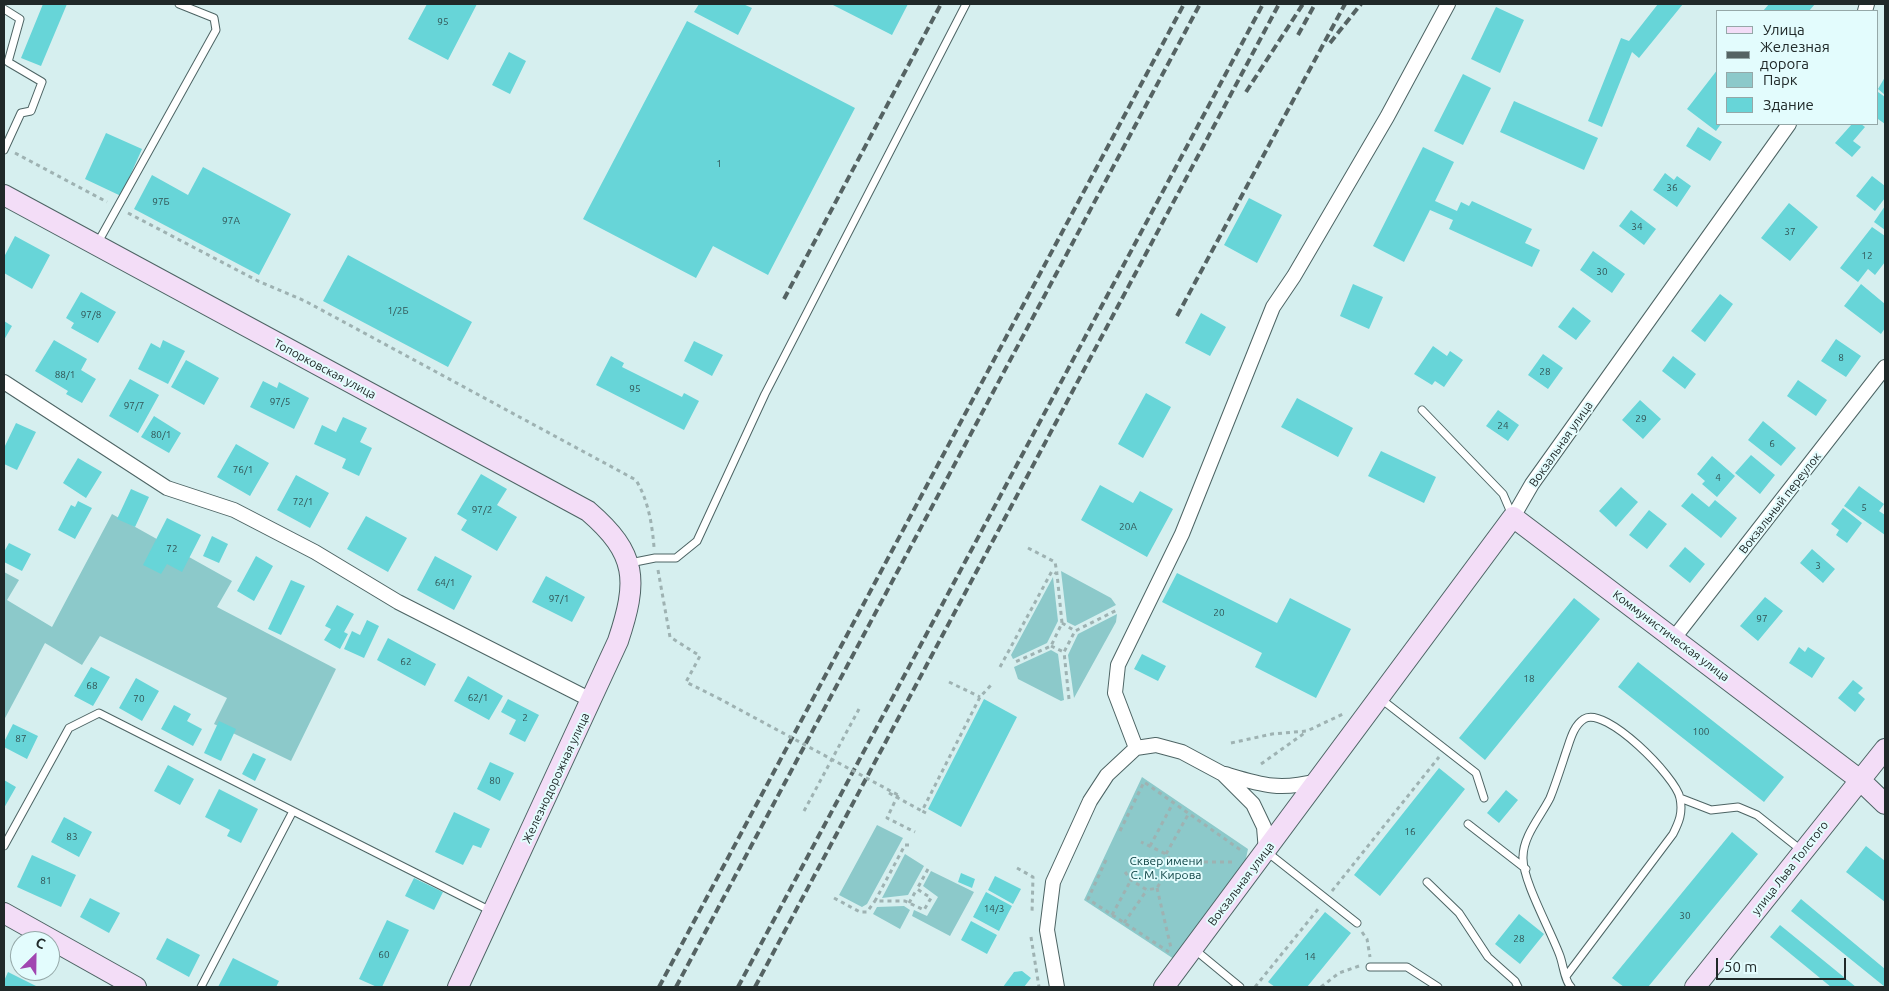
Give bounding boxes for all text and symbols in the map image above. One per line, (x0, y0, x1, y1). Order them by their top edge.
legend (1716, 10, 1879, 125)
house number: 95 (437, 16, 449, 28)
text: Улица (1763, 21, 1805, 38)
text: Железная дорога (1760, 38, 1830, 72)
text: Парк (1763, 71, 1798, 88)
text: Здание (1763, 96, 1814, 113)
house number: 1 (716, 158, 722, 170)
house number: 36 (1666, 182, 1678, 194)
house number: 97Б (152, 196, 170, 208)
house number: 97А (222, 215, 240, 227)
house number: 34 (1631, 221, 1643, 233)
house number: 37 (1784, 226, 1796, 238)
house number: 12 (1861, 250, 1873, 262)
house number: 30 (1596, 266, 1608, 278)
house number: 1/2Б (387, 305, 409, 317)
house number: 97/8 (81, 309, 101, 321)
street label: Топорковская улица (271, 336, 379, 402)
house number: 8 (1838, 352, 1844, 364)
house number: 28 (1539, 366, 1551, 378)
house number: 88/1 (55, 369, 75, 381)
house number: 95 (629, 383, 641, 395)
house number: 97/5 (270, 396, 290, 408)
street label: Вокзальная улица (1526, 398, 1596, 490)
house number: 97/7 (124, 400, 144, 412)
house number: 29 (1635, 413, 1647, 425)
house number: 24 (1497, 420, 1509, 432)
house number: 80/1 (151, 429, 171, 441)
house number: 6 (1769, 438, 1775, 450)
street label: Вокзальный переулок (1736, 449, 1824, 557)
house number: 76/1 (233, 464, 253, 476)
house number: 4 (1715, 472, 1721, 484)
house number: 72/1 (293, 496, 313, 508)
house number: 5 (1861, 502, 1867, 514)
house number: 97/2 (472, 504, 492, 516)
house number: 20А (1119, 521, 1137, 533)
house number: 72 (166, 543, 178, 555)
house number: 3 (1815, 560, 1821, 572)
house number: 64/1 (435, 577, 455, 589)
street label: Коммунистическая улица (1610, 587, 1732, 685)
house number: 97/1 (549, 593, 569, 605)
house number: 20 (1213, 607, 1225, 619)
house number: 97 (1756, 613, 1768, 625)
house number: 62 (400, 656, 412, 668)
house number: 18 (1523, 673, 1535, 685)
house number: 68 (86, 680, 98, 692)
house number: 62/1 (468, 692, 488, 704)
house number: 70 (133, 693, 145, 705)
street label: Железнодорожная улица (519, 710, 593, 846)
house number: 2 (522, 712, 528, 724)
house number: 100 (1693, 726, 1709, 738)
house number: 87 (15, 733, 27, 745)
house number: 80 (489, 775, 501, 787)
street label: улица Льва Толстого (1749, 818, 1831, 918)
house number: 16 (1404, 826, 1416, 838)
house number: 83 (66, 831, 78, 843)
street label: Вокзальная улица (1205, 839, 1277, 929)
park label: Сквер имени С. М. Кирова (1129, 854, 1203, 882)
house number: 81 (40, 875, 52, 887)
house number: 14/3 (984, 903, 1004, 915)
house number: 30 (1679, 910, 1691, 922)
north arrow (10, 931, 60, 981)
house number: 28 (1513, 933, 1525, 945)
text: С (33, 934, 48, 952)
scale bar (1719, 948, 1849, 980)
house number: 60 (378, 949, 390, 961)
house number: 14 (1304, 951, 1316, 963)
text: 50 m (1724, 958, 1757, 975)

